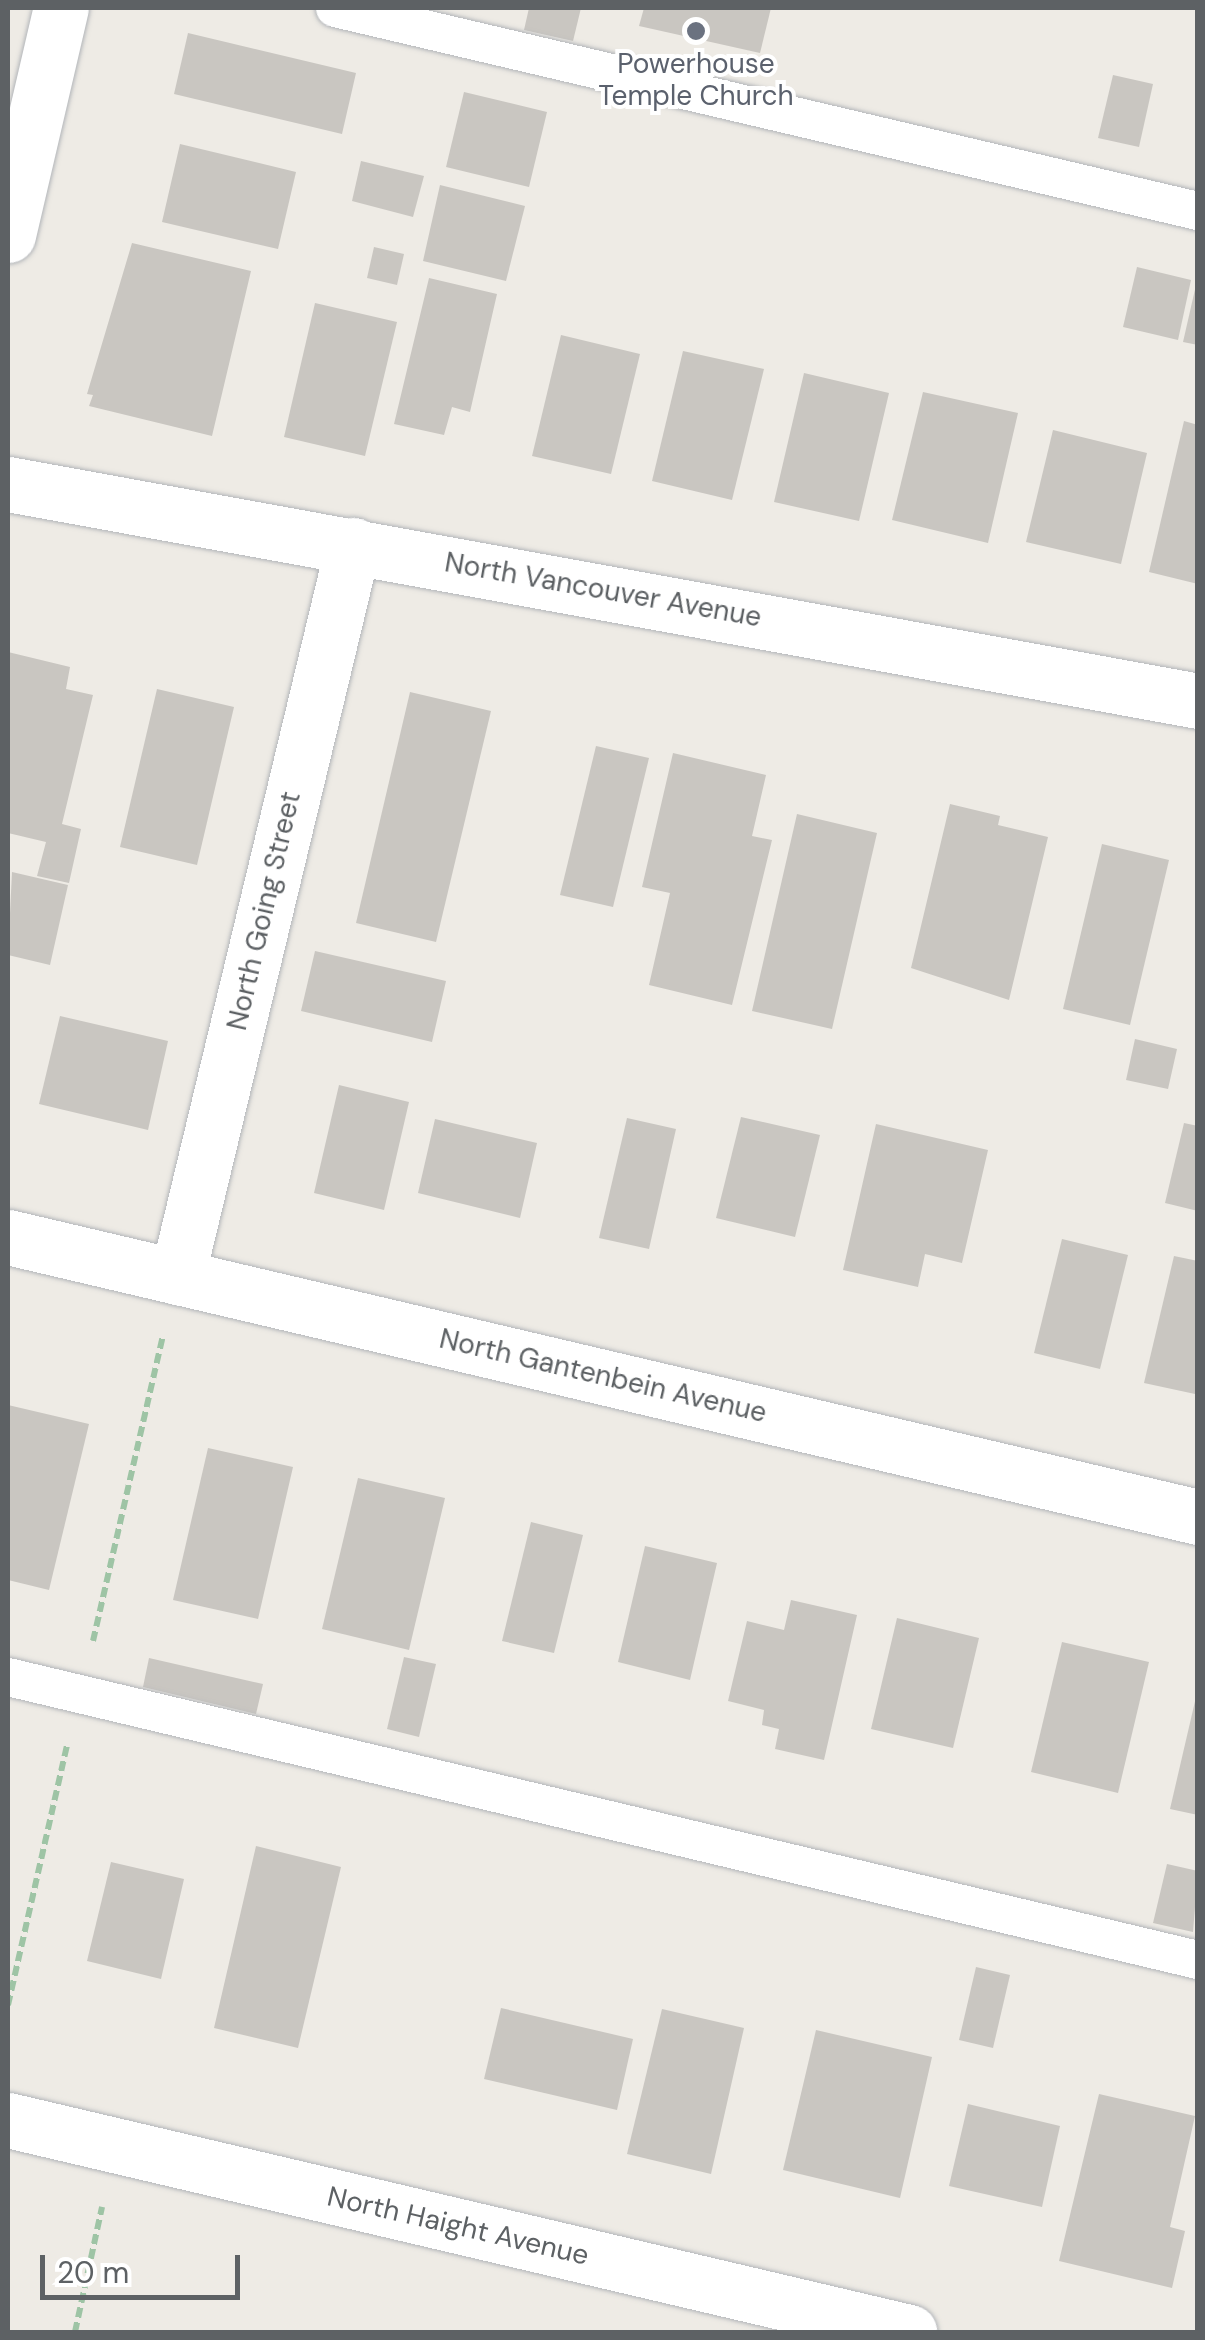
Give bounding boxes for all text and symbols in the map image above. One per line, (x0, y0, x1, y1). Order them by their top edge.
marker: Powerhouse Temple Church (685, 20, 707, 42)
place label: Powerhouse Temple Church (598, 47, 794, 113)
street label: North Vancouver Avenue (442, 546, 764, 634)
street label: North Going Street (220, 788, 308, 1034)
street label: North Gantenbein Avenue (436, 1322, 770, 1430)
street label: North Haight Avenue (324, 2180, 592, 2272)
scale bar (45, 2235, 245, 2297)
text: 20 m (57, 2253, 129, 2292)

